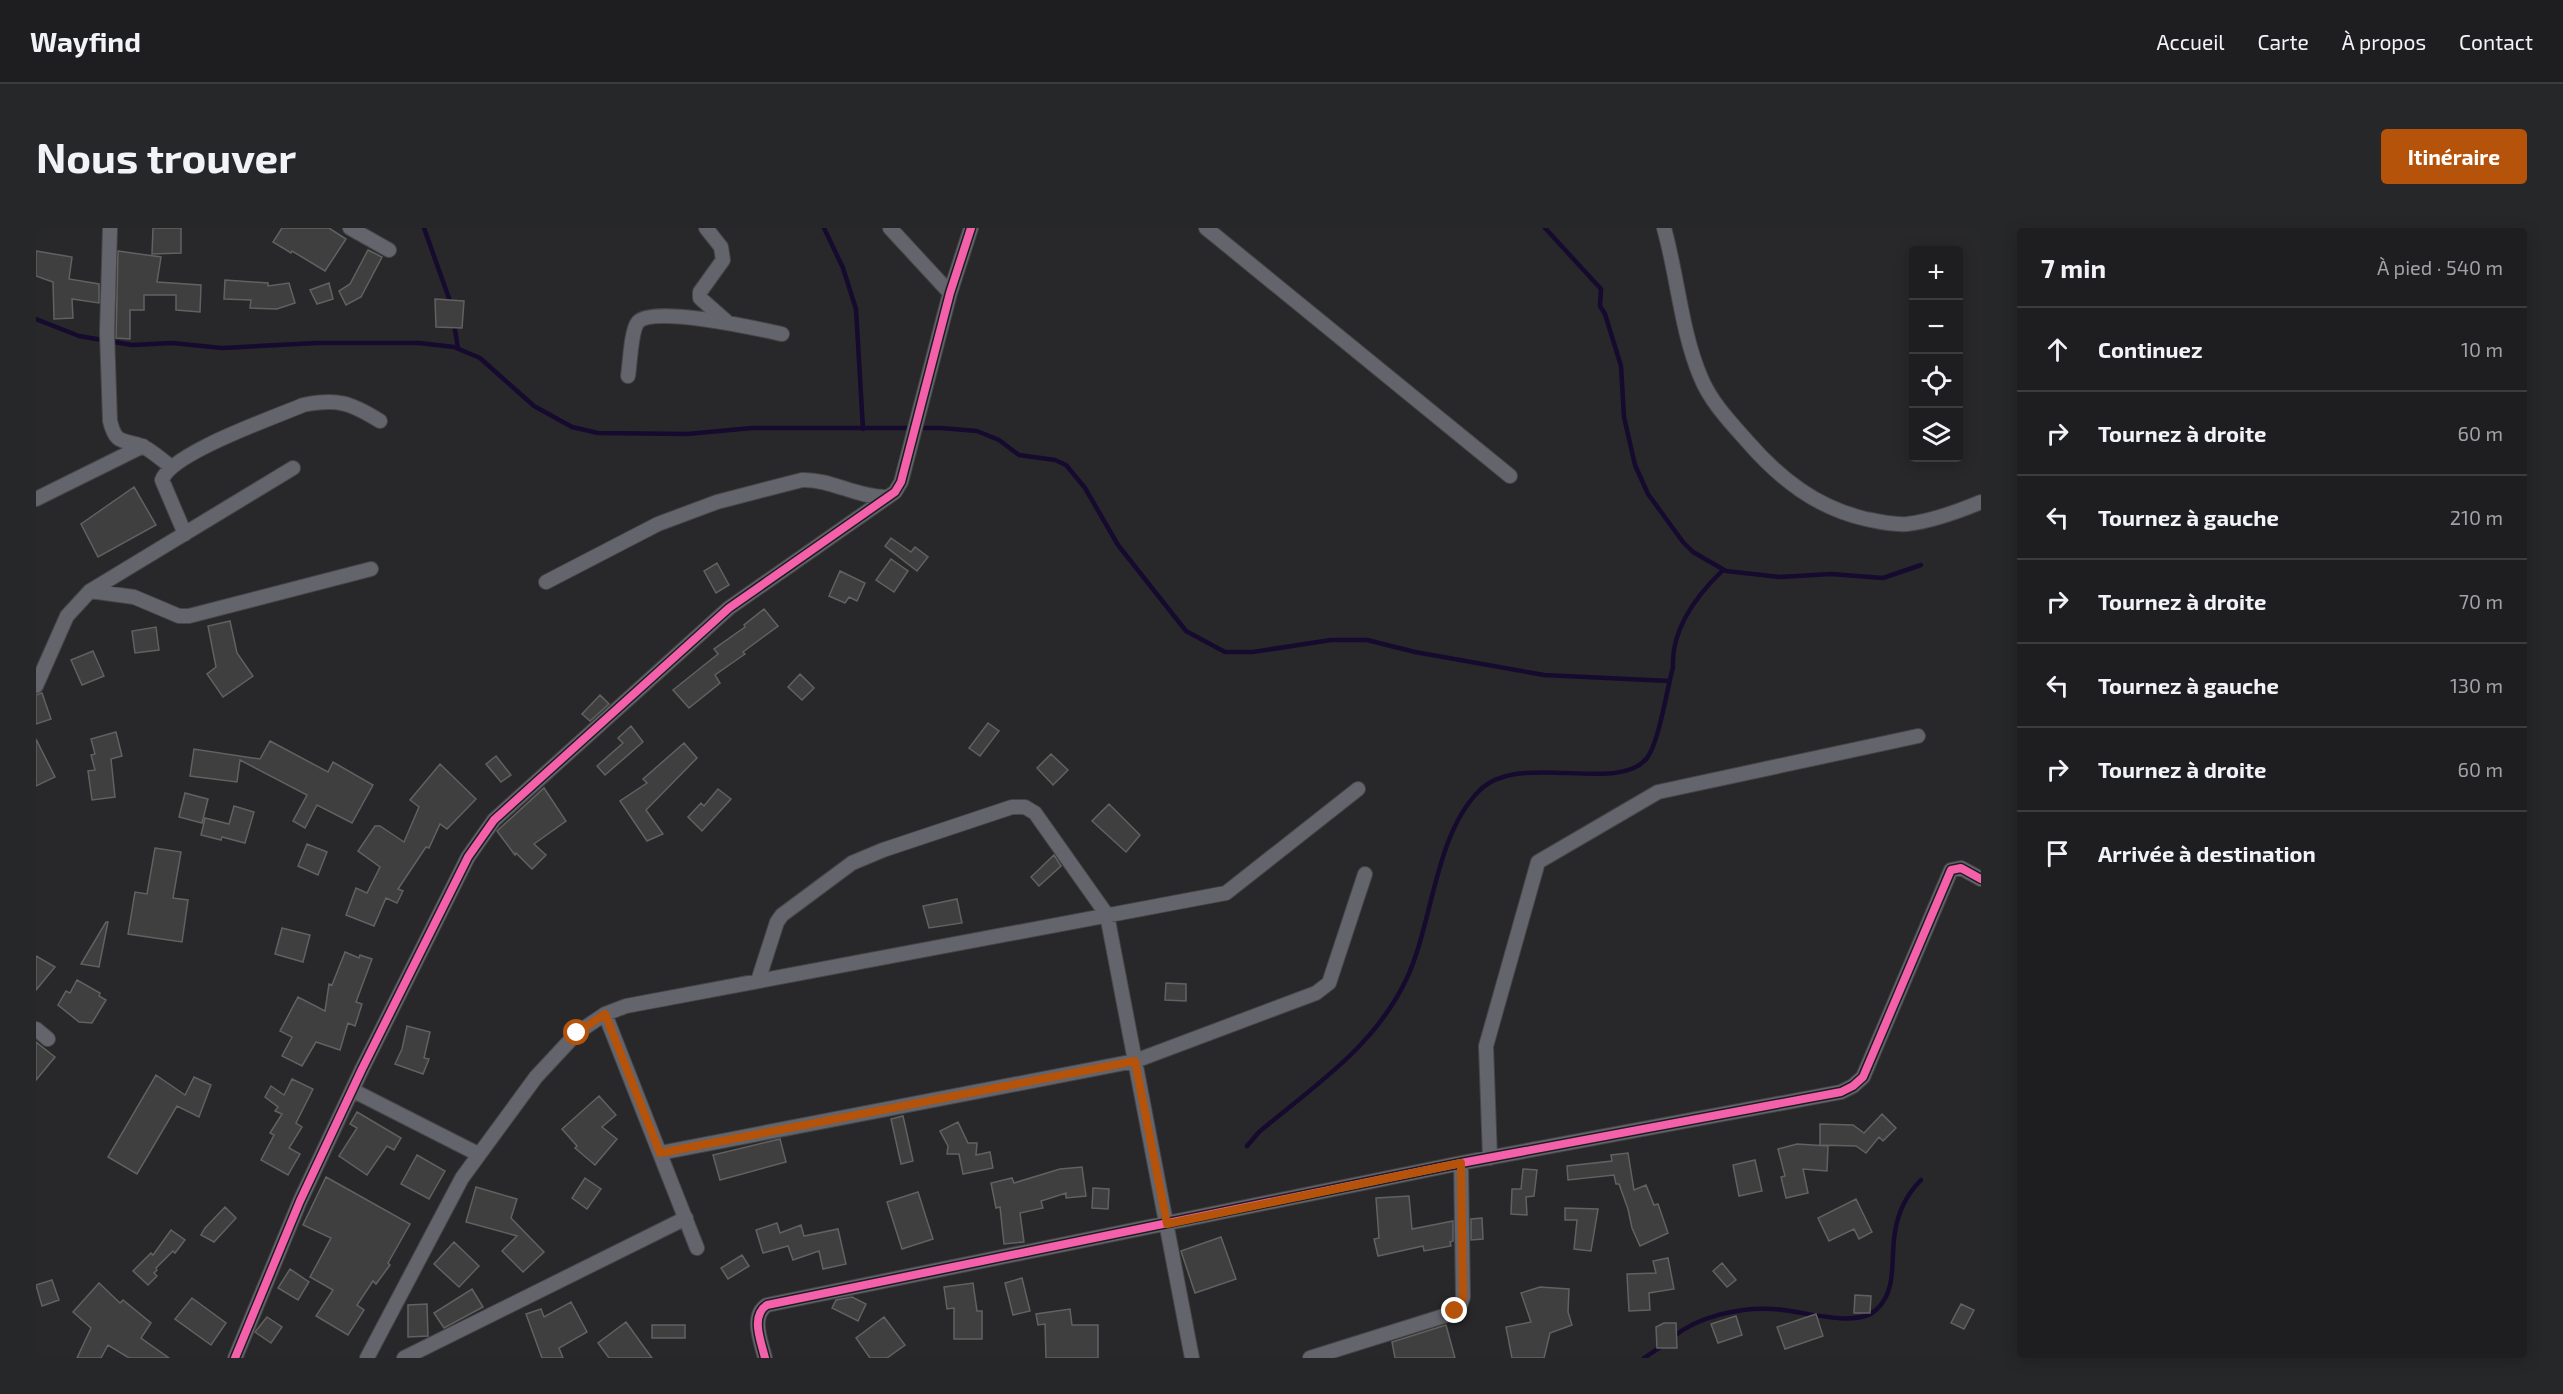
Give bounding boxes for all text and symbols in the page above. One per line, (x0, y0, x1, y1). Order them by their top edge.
text: Wayfind (30, 24, 141, 58)
text: Accueil (2156, 29, 2225, 54)
text: Carte (2258, 29, 2309, 54)
text: À propos (2342, 29, 2426, 54)
text: Contact (2459, 29, 2533, 54)
button: Itinéraire (2381, 129, 2527, 184)
text: Nous trouver (36, 131, 296, 181)
map controls (1909, 246, 1963, 462)
button: + (1909, 246, 1963, 300)
text: 7 min (2041, 252, 2106, 283)
text: À pied · 540 m (2377, 255, 2503, 279)
button: − (1909, 300, 1963, 354)
icon: ahead (2041, 333, 2074, 366)
text: Continuez (2098, 336, 2202, 362)
text: 10 m (2461, 337, 2503, 361)
button: locate (1909, 354, 1963, 408)
button: layers (1909, 408, 1963, 462)
icon: right (2041, 417, 2074, 450)
text: Tournez à droite (2098, 420, 2267, 446)
text: 60 m (2458, 421, 2503, 445)
icon: left (2041, 501, 2074, 534)
text: Tournez à gauche (2098, 504, 2279, 530)
text: 210 m (2450, 505, 2503, 529)
icon: right (2041, 585, 2074, 618)
text: Tournez à droite (2098, 588, 2267, 614)
text: 70 m (2459, 589, 2503, 613)
icon: left (2041, 669, 2074, 702)
text: Tournez à gauche (2098, 672, 2279, 698)
text: 130 m (2450, 673, 2503, 697)
icon: right (2041, 753, 2074, 786)
text: Tournez à droite (2098, 756, 2267, 782)
text: 60 m (2458, 757, 2503, 781)
icon: arrive (2041, 837, 2074, 870)
text: Arrivée à destination (2098, 840, 2316, 866)
route start (563, 1019, 589, 1045)
route end (1441, 1297, 1467, 1323)

